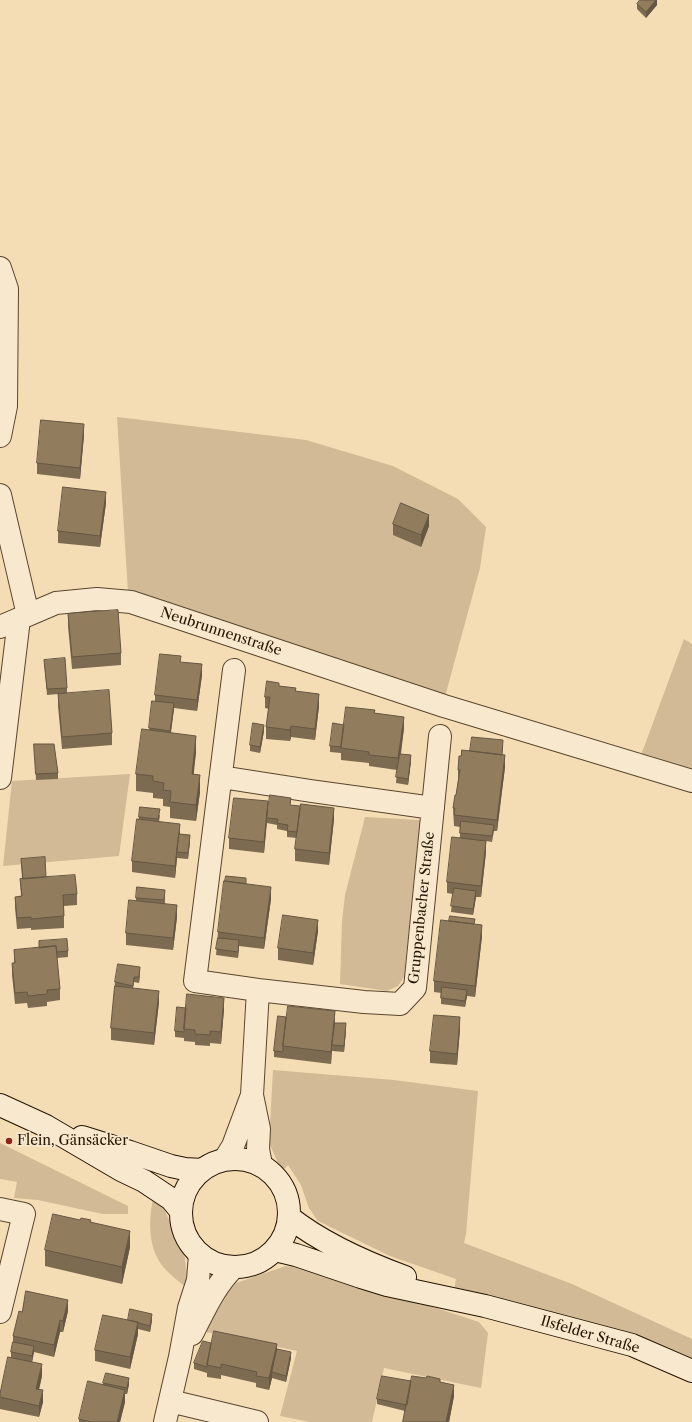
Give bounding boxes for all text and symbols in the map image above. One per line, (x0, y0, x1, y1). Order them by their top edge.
street label: Neubrunnenstraße (158, 604, 284, 660)
street label: Gruppenbacher Straße (406, 831, 438, 985)
place label: Flein, Gänsäcker (17, 1133, 128, 1149)
marker: Flein, Gänsäcker (4, 1136, 14, 1146)
street label: Ilsfelder Straße (538, 1313, 642, 1357)

